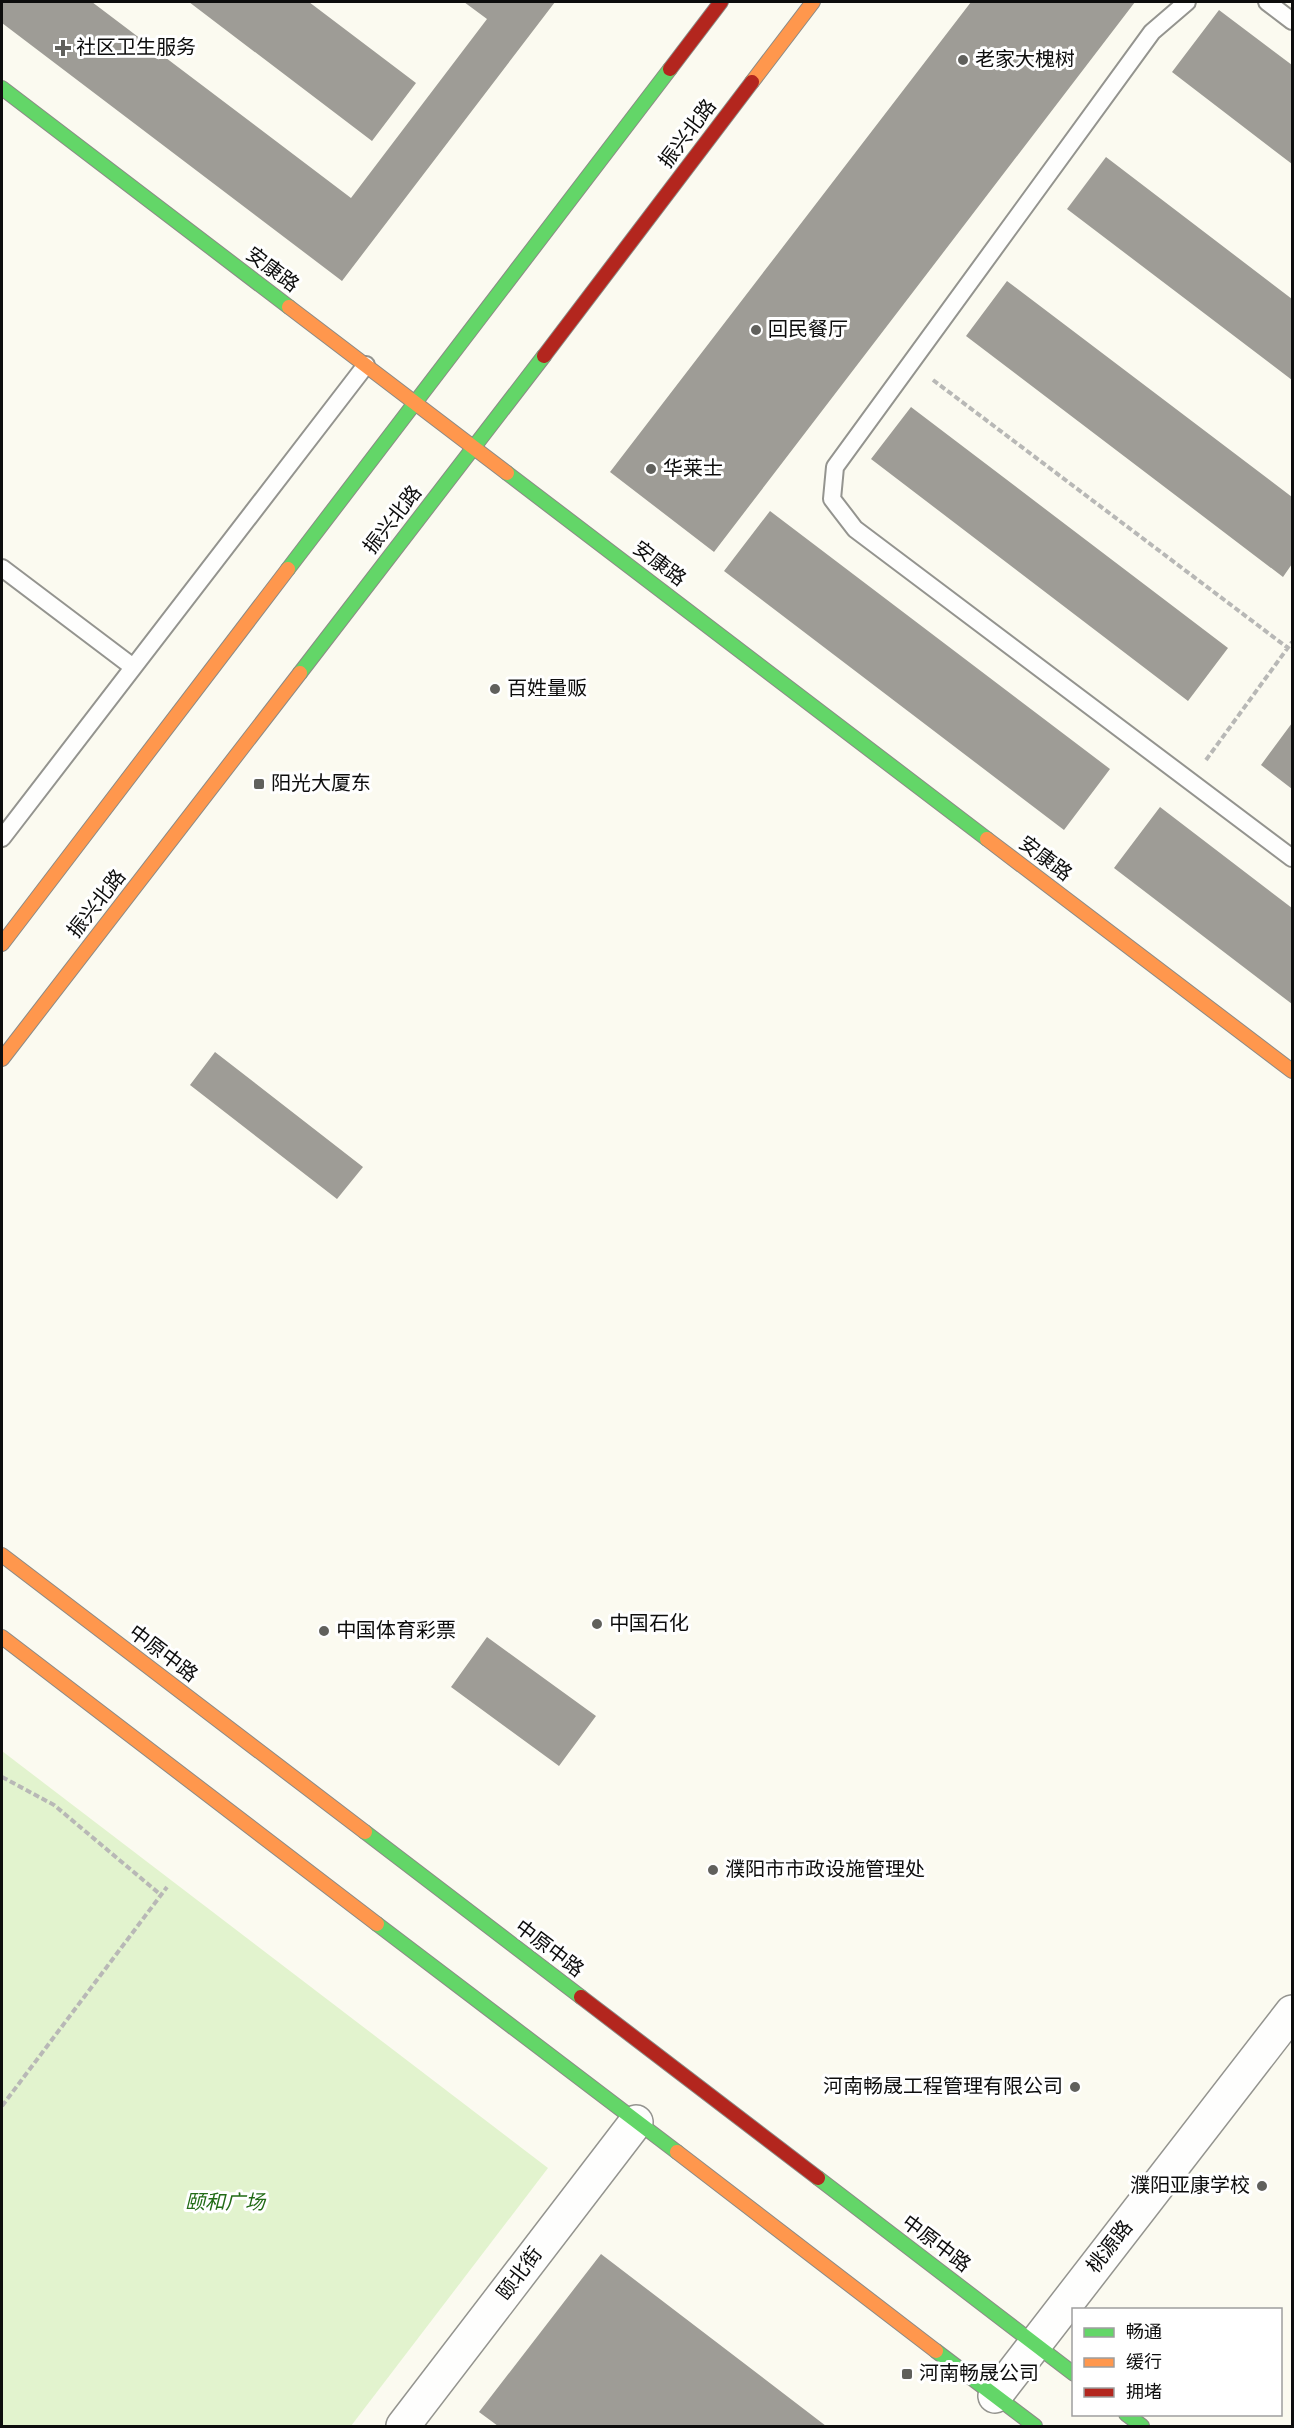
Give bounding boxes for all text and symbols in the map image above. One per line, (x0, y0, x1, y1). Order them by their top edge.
place label: 社区卫生服务 (76, 33, 196, 63)
marker: 社区卫生服务 (54, 39, 72, 57)
place label: 老家大槐树 (975, 45, 1075, 75)
marker: 老家大槐树 (956, 53, 970, 67)
street label: 振兴北路 (652, 93, 724, 175)
street label: 安康路 (239, 240, 305, 300)
place label: 回民餐厅 (768, 315, 848, 345)
marker: 回民餐厅 (749, 323, 763, 337)
place label: 华莱士 (663, 454, 723, 484)
marker: 华莱士 (644, 462, 658, 476)
street label: 振兴北路 (357, 479, 429, 561)
street label: 安康路 (626, 534, 692, 594)
place label: 百姓量贩 (507, 674, 587, 704)
marker: 百姓量贩 (488, 682, 502, 696)
place label: 阳光大厦东 (271, 769, 371, 799)
marker: 阳光大厦东 (252, 777, 266, 791)
street label: 安康路 (1012, 829, 1078, 889)
street label: 振兴北路 (61, 863, 133, 945)
place label: 中国石化 (609, 1609, 689, 1639)
place label: 中国体育彩票 (336, 1616, 456, 1646)
marker: 中国石化 (590, 1617, 604, 1631)
street label: 中原中路 (122, 1618, 204, 1690)
marker: 中国体育彩票 (317, 1624, 331, 1638)
place label: 濮阳市市政设施管理处 (725, 1855, 925, 1885)
marker: 濮阳市市政设施管理处 (706, 1863, 720, 1877)
street label: 中原中路 (508, 1913, 590, 1985)
place label: 河南畅晟工程管理有限公司 (823, 2072, 1063, 2102)
marker: 河南畅晟工程管理有限公司 (1068, 2080, 1082, 2094)
place label: 濮阳亚康学校 (1130, 2171, 1250, 2201)
marker: 濮阳亚康学校 (1255, 2179, 1269, 2193)
park label: 颐和广场 (185, 2188, 267, 2218)
street label: 中原中路 (895, 2208, 977, 2280)
street label: 桃源路 (1080, 2214, 1140, 2280)
street label: 颐北街 (490, 2241, 550, 2307)
legend (1072, 2308, 1282, 2416)
text: 畅通 (1126, 2319, 1162, 2346)
text: 缓行 (1126, 2349, 1162, 2376)
place label: 河南畅晟公司 (919, 2359, 1039, 2389)
marker: 河南畅晟公司 (900, 2367, 914, 2381)
text: 拥堵 (1126, 2379, 1162, 2406)

